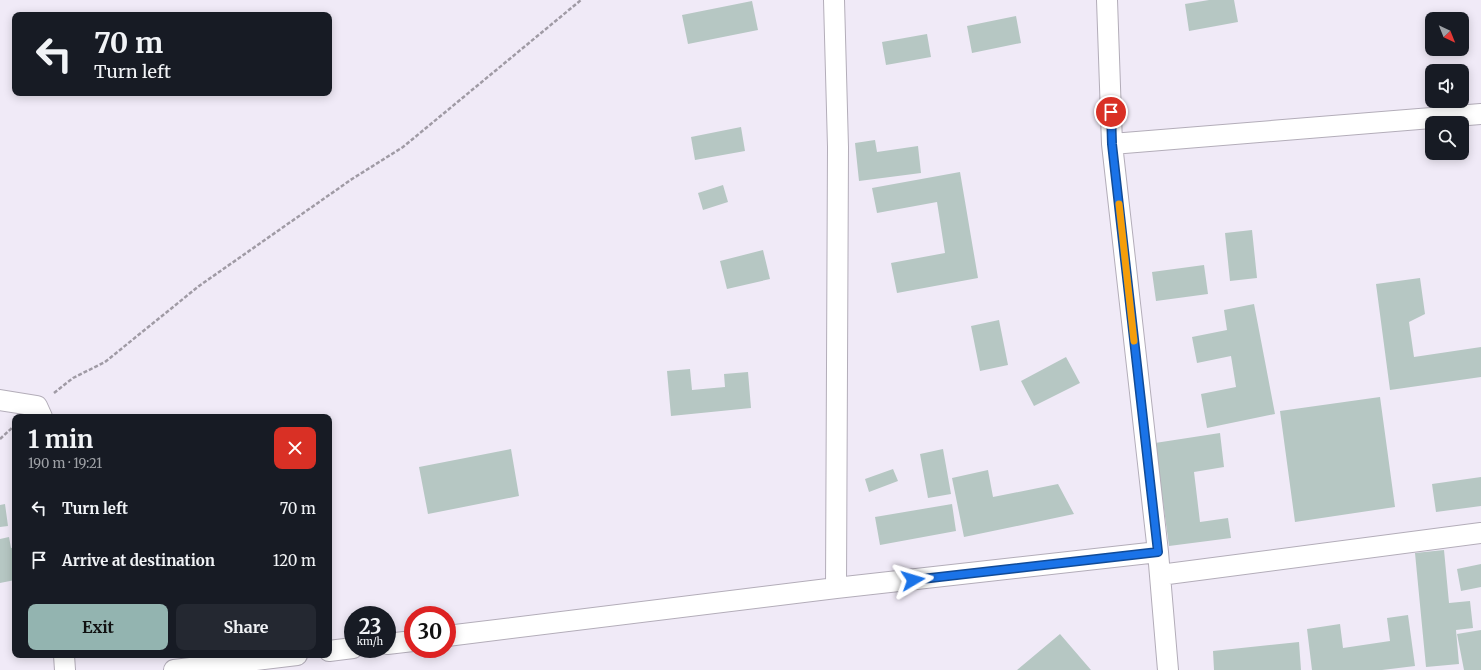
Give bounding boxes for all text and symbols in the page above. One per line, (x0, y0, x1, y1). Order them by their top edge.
north arrow (1425, 12, 1469, 56)
map controls (1425, 12, 1469, 160)
text: 70 m (94, 25, 163, 61)
icon: left (28, 28, 80, 80)
text: Turn left (94, 60, 171, 83)
button: sound (1425, 64, 1469, 108)
pin (1094, 95, 1128, 129)
icon: arrive (1100, 101, 1122, 123)
button: search (1425, 116, 1469, 160)
text: 1 min (28, 424, 93, 455)
button: close (274, 427, 316, 469)
text: 190 m · 19:21 (28, 455, 102, 472)
icon: left (28, 497, 50, 519)
text: Turn left (62, 499, 128, 518)
text: 70 m (280, 499, 316, 518)
icon: arrive (28, 549, 50, 571)
text: Arrive at destination (62, 551, 215, 570)
text: 120 m (273, 551, 316, 570)
position arrow (892, 559, 934, 601)
button: Exit (28, 604, 168, 650)
button: Share (176, 604, 316, 650)
speed limit sign: 30 (404, 606, 456, 658)
text: 23 (359, 614, 381, 639)
text: km/h (357, 635, 383, 648)

